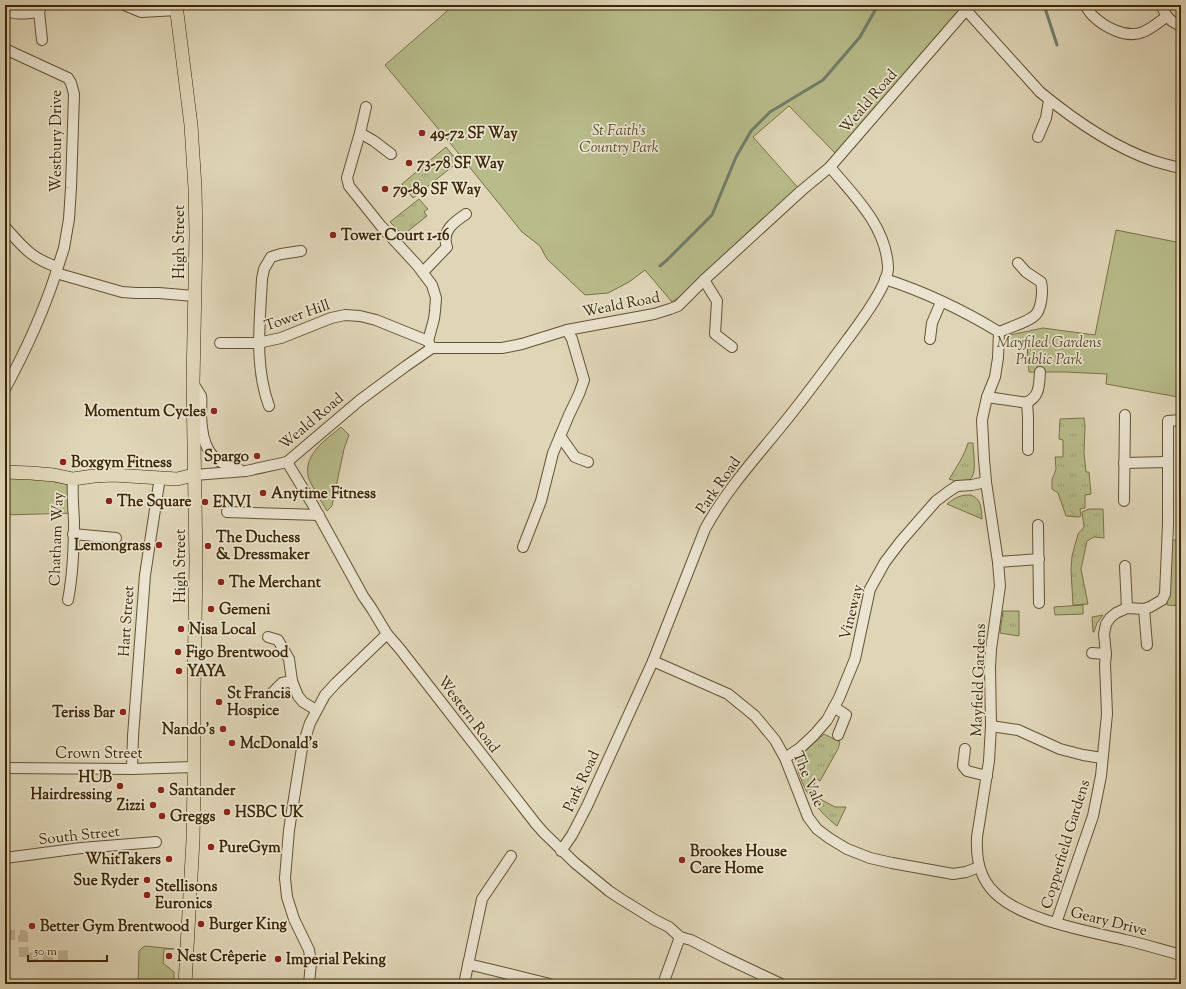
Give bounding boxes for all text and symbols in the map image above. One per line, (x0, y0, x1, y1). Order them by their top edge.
street label: Weald Road (835, 65, 903, 139)
street label: Westbury Drive (47, 90, 68, 192)
park label: St Faith's Country Park (579, 121, 659, 159)
place label: 49-72 SF Way (429, 124, 518, 145)
marker: 49-72 SF Way (417, 128, 427, 138)
place label: 73-78 SF Way (417, 154, 505, 175)
marker: 73-78 SF Way (404, 158, 414, 168)
place label: 79-89 SF Way (393, 180, 482, 201)
marker: 79-89 SF Way (380, 184, 390, 194)
street label: High Street (170, 205, 191, 279)
place label: Tower Court 1-16 (341, 226, 450, 247)
marker: Tower Court 1-16 (328, 230, 338, 240)
street label: Weald Road (581, 288, 662, 323)
street label: Tower Hill (262, 295, 333, 337)
park label: Mayfiled Gardens Public Park (996, 333, 1102, 371)
street label: Weald Road (275, 389, 349, 455)
place label: Momentum Cycles (84, 402, 206, 423)
marker: Momentum Cycles (209, 406, 219, 416)
place label: Spargo (204, 447, 249, 468)
marker: Spargo (252, 451, 262, 461)
place label: Boxgym Fitness (71, 453, 172, 474)
street label: Park Road (692, 453, 747, 519)
marker: Boxgym Fitness (58, 457, 68, 467)
place label: Anytime Fitness (271, 484, 376, 505)
marker: Anytime Fitness (258, 488, 268, 498)
street label: Chatham Way (45, 491, 70, 586)
place label: The Square (117, 492, 192, 513)
place label: ENVI (213, 493, 251, 514)
marker: The Square (104, 496, 114, 506)
marker: ENVI (200, 497, 210, 507)
place label: The Duchess & Dressmaker (216, 528, 310, 566)
street label: High Street (171, 529, 192, 603)
place label: Lemongrass (74, 536, 151, 557)
marker: Lemongrass (154, 540, 164, 550)
marker: The Duchess & Dressmaker (203, 541, 213, 551)
place label: The Merchant (229, 573, 322, 594)
marker: The Merchant (216, 577, 226, 587)
street label: Vineway (835, 582, 870, 642)
street label: Hart Street (115, 585, 140, 657)
place label: Gemeni (219, 600, 271, 621)
marker: Gemeni (206, 604, 216, 614)
place label: Nisa Local (189, 620, 257, 641)
street label: Mayfield Gardens (967, 623, 992, 737)
marker: Nisa Local (176, 624, 186, 634)
place label: Figo Brentwood (186, 643, 289, 664)
marker: Figo Brentwood (173, 647, 183, 657)
place label: YAYA (187, 662, 227, 683)
marker: YAYA (174, 666, 184, 676)
street label: Western Road (432, 672, 504, 758)
place label: St Francis Hospice (227, 684, 291, 722)
marker: St Francis Hospice (214, 697, 224, 707)
place label: Teriss Bar (52, 703, 115, 724)
marker: Teriss Bar (118, 707, 128, 717)
place label: Nando's (162, 720, 215, 741)
marker: Nando's (218, 724, 228, 734)
place label: McDonald's (240, 734, 318, 755)
marker: McDonald's (227, 738, 237, 748)
street label: Crown Street (55, 744, 143, 765)
street label: Park Road (559, 747, 606, 816)
street label: The Vale (787, 749, 829, 811)
place label: HUB Hairdressing (30, 768, 113, 806)
street label: Copperfield Gardens (1037, 777, 1096, 912)
marker: HUB Hairdressing (115, 781, 125, 791)
place label: Santander (169, 781, 236, 802)
marker: Santander (156, 785, 166, 795)
place label: Zizzi (117, 796, 146, 817)
marker: Zizzi (148, 800, 158, 810)
place label: HSBC UK (235, 803, 304, 824)
place label: Greggs (170, 807, 215, 828)
marker: HSBC UK (222, 807, 232, 817)
marker: Greggs (157, 811, 167, 821)
street label: South Street (37, 822, 121, 851)
place label: PureGym (219, 838, 281, 859)
marker: PureGym (206, 842, 216, 852)
place label: Brookes House Care Home (690, 842, 787, 880)
place label: WhitTakers (85, 850, 161, 871)
marker: WhitTakers (164, 854, 174, 864)
marker: Brookes House Care Home (677, 855, 687, 865)
place label: Sue Ryder (73, 871, 139, 892)
marker: Sue Ryder (142, 875, 152, 885)
place label: Stellisons Euronics (155, 877, 218, 915)
marker: Stellisons Euronics (142, 890, 152, 900)
street label: Geary Drive (1068, 903, 1149, 942)
place label: Burger King (209, 915, 288, 936)
place label: Better Gym Brentwood (40, 917, 190, 938)
marker: Burger King (196, 919, 206, 929)
marker: Better Gym Brentwood (27, 921, 37, 931)
scale bar (28, 937, 107, 963)
text: 50 m (33, 943, 57, 961)
place label: Nest Crêperie (177, 947, 266, 968)
place label: Imperial Peking (286, 950, 387, 971)
marker: Nest Crêperie (164, 951, 174, 961)
marker: Imperial Peking (273, 954, 283, 964)

